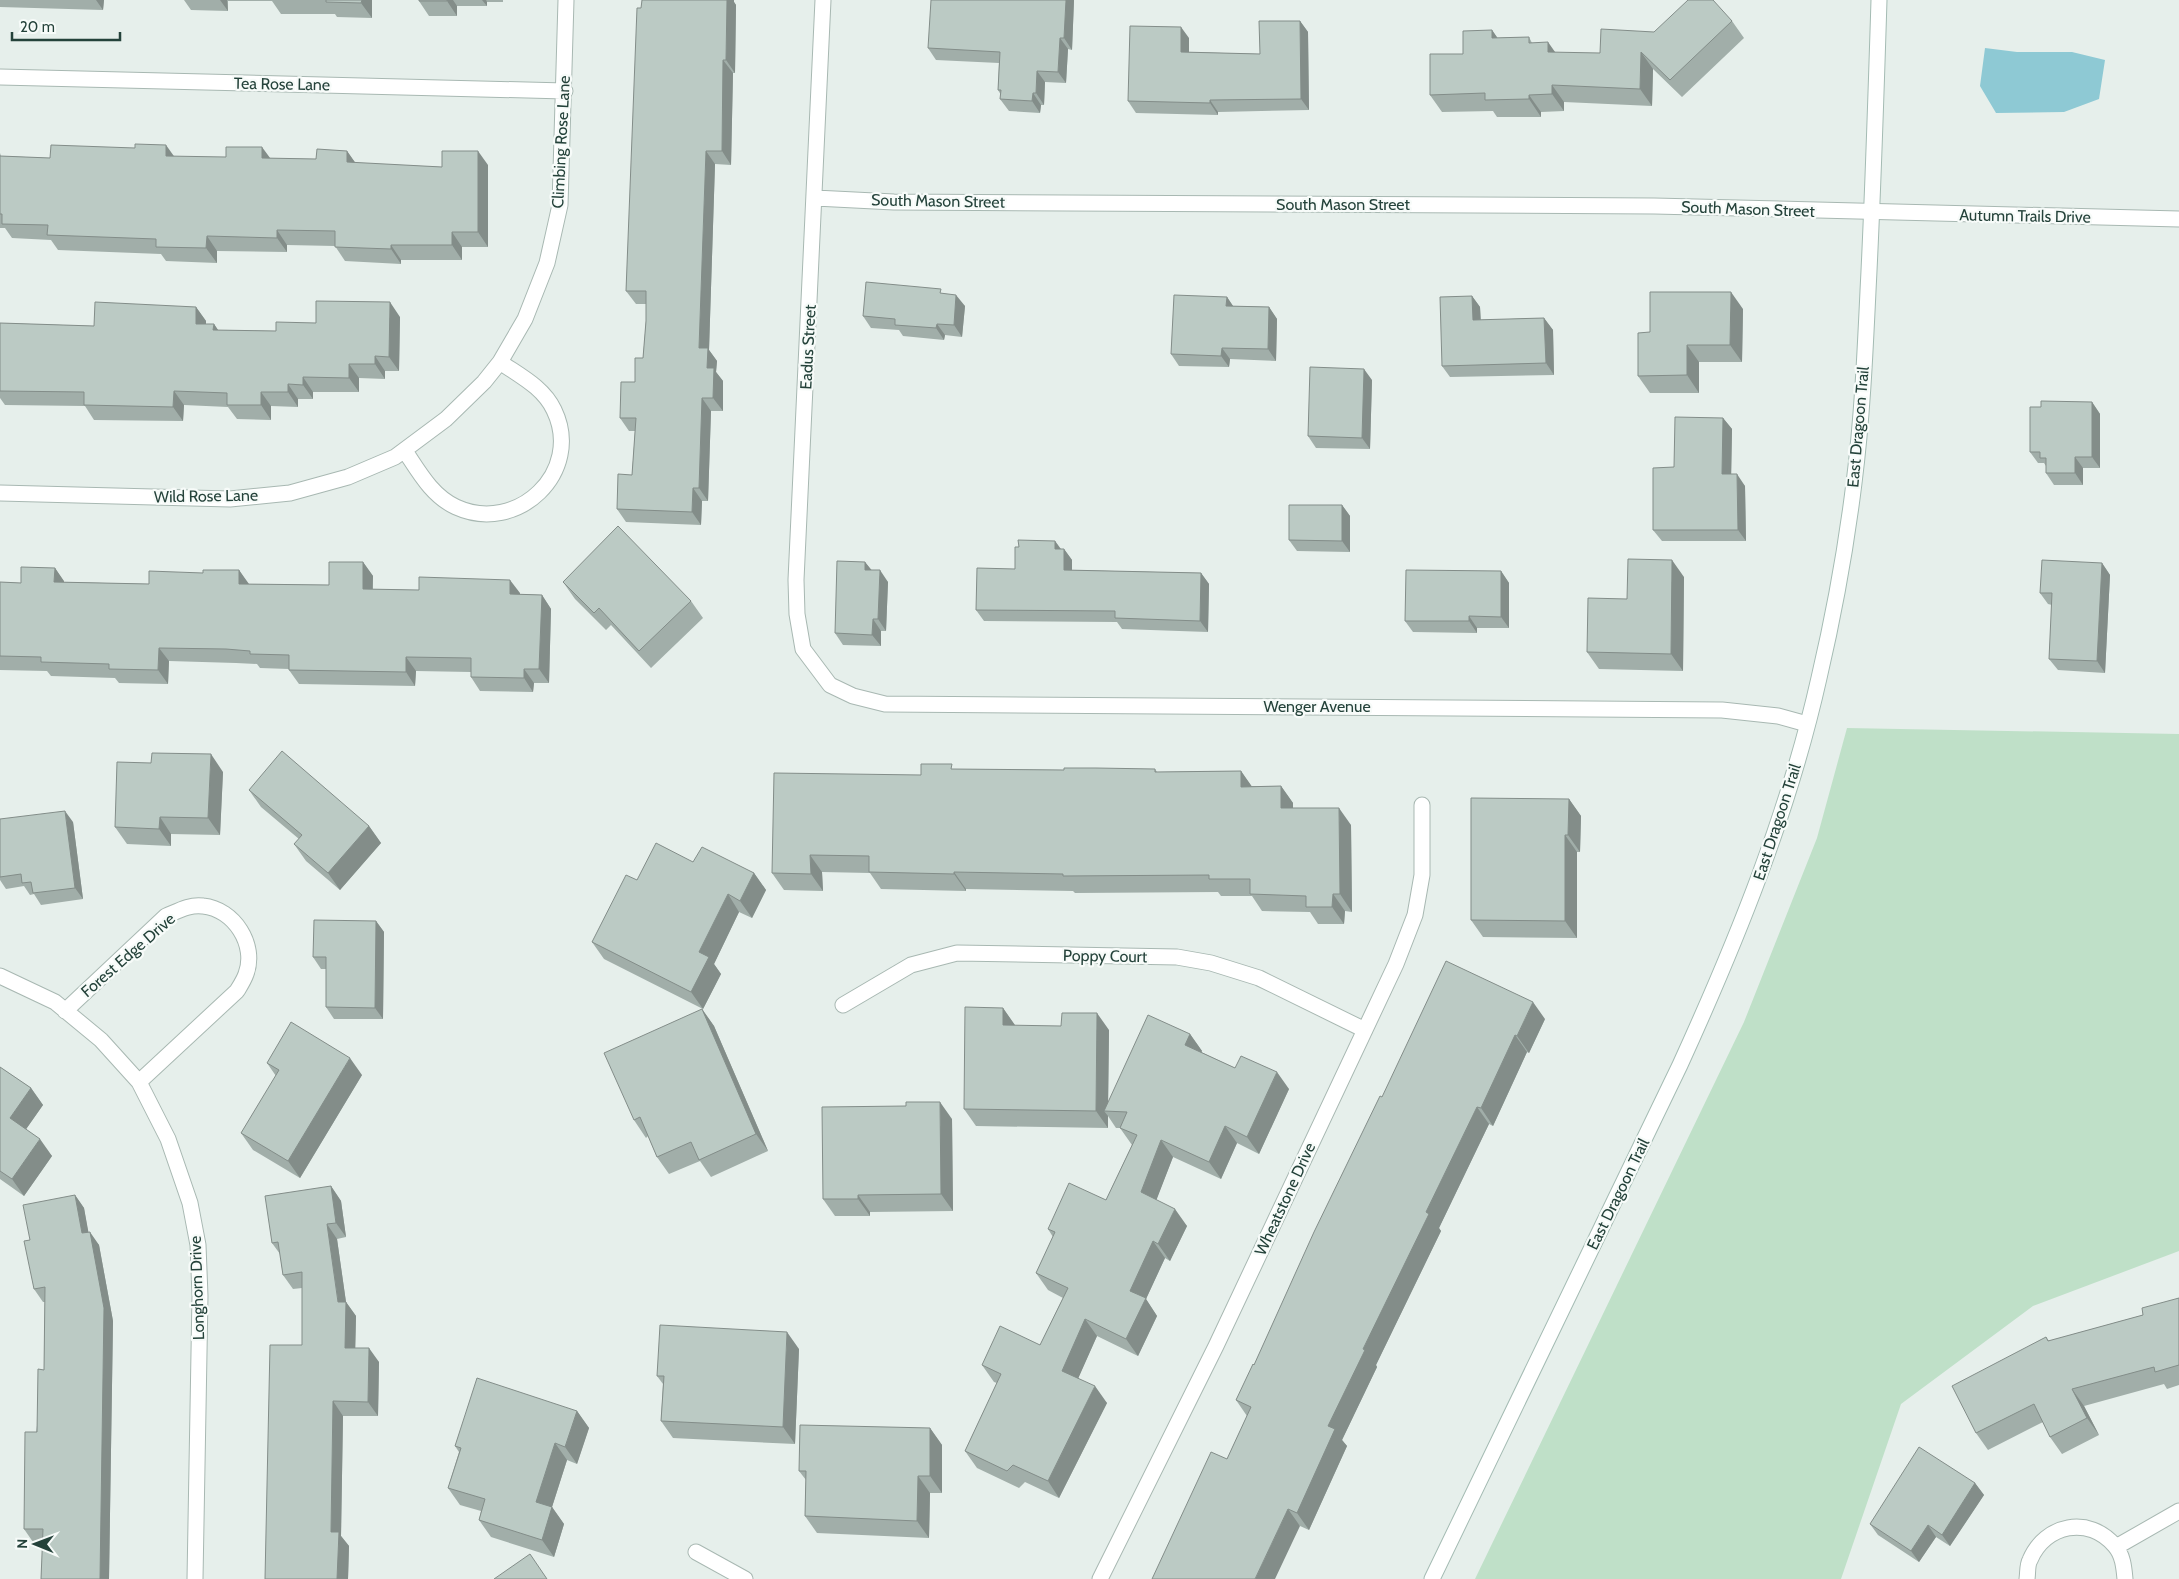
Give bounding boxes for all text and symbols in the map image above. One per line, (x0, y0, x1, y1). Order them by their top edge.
scale bar (12, 10, 120, 42)
text: 20 m (20, 18, 55, 36)
street label: Tea Rose Lane (234, 74, 330, 94)
street label: Climbing Rose Lane (548, 75, 574, 209)
street label: South Mason Street (871, 190, 1006, 212)
street label: South Mason Street (1276, 195, 1411, 214)
street label: South Mason Street (1681, 197, 1816, 221)
street label: Autumn Trails Drive (1959, 205, 2091, 227)
street label: Eadus Street (796, 303, 820, 390)
street label: East Dragoon Trail (1843, 366, 1873, 488)
street label: Wild Rose Lane (154, 486, 258, 506)
street label: Wenger Avenue (1263, 697, 1371, 716)
street label: East Dragoon Trail (1749, 761, 1805, 883)
street label: Forest Edge Drive (77, 909, 179, 1001)
street label: Poppy Court (1063, 946, 1148, 966)
street label: East Dragoon Trail (1583, 1135, 1653, 1253)
street label: Wheatstone Drive (1251, 1140, 1319, 1258)
street label: Longhorn Drive (186, 1235, 208, 1341)
north arrow (10, 1519, 60, 1569)
text: N (13, 1539, 31, 1549)

